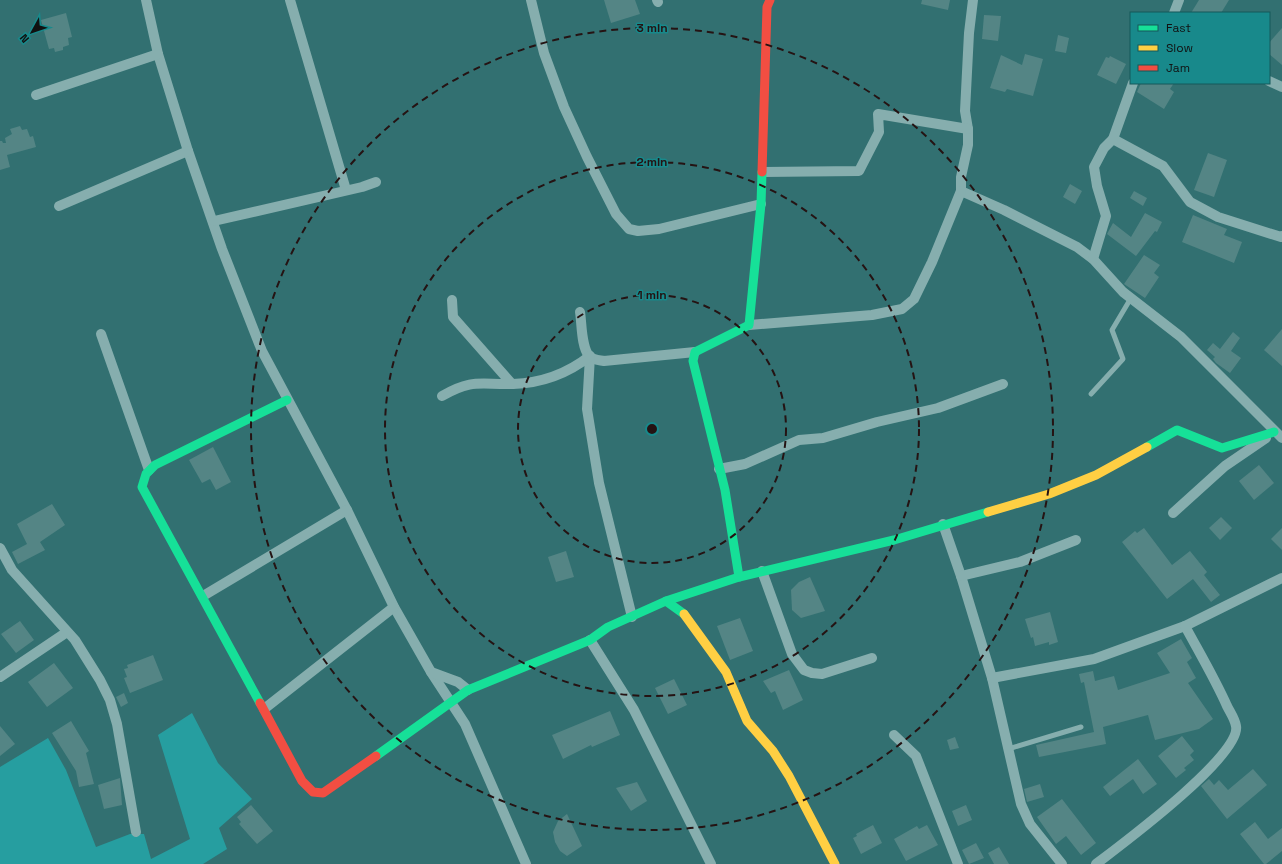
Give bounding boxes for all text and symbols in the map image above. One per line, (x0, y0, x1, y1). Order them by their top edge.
north arrow (12, 12, 52, 52)
legend (1130, 12, 1270, 84)
text: 3 min (636, 20, 668, 36)
text: Fast (1166, 20, 1191, 36)
text: N (17, 31, 32, 46)
text: Slow (1166, 40, 1193, 56)
text: Jam (1166, 60, 1190, 76)
text: 2 min (636, 154, 668, 170)
text: 1 min (637, 287, 667, 303)
centre of rings (645, 422, 659, 436)

